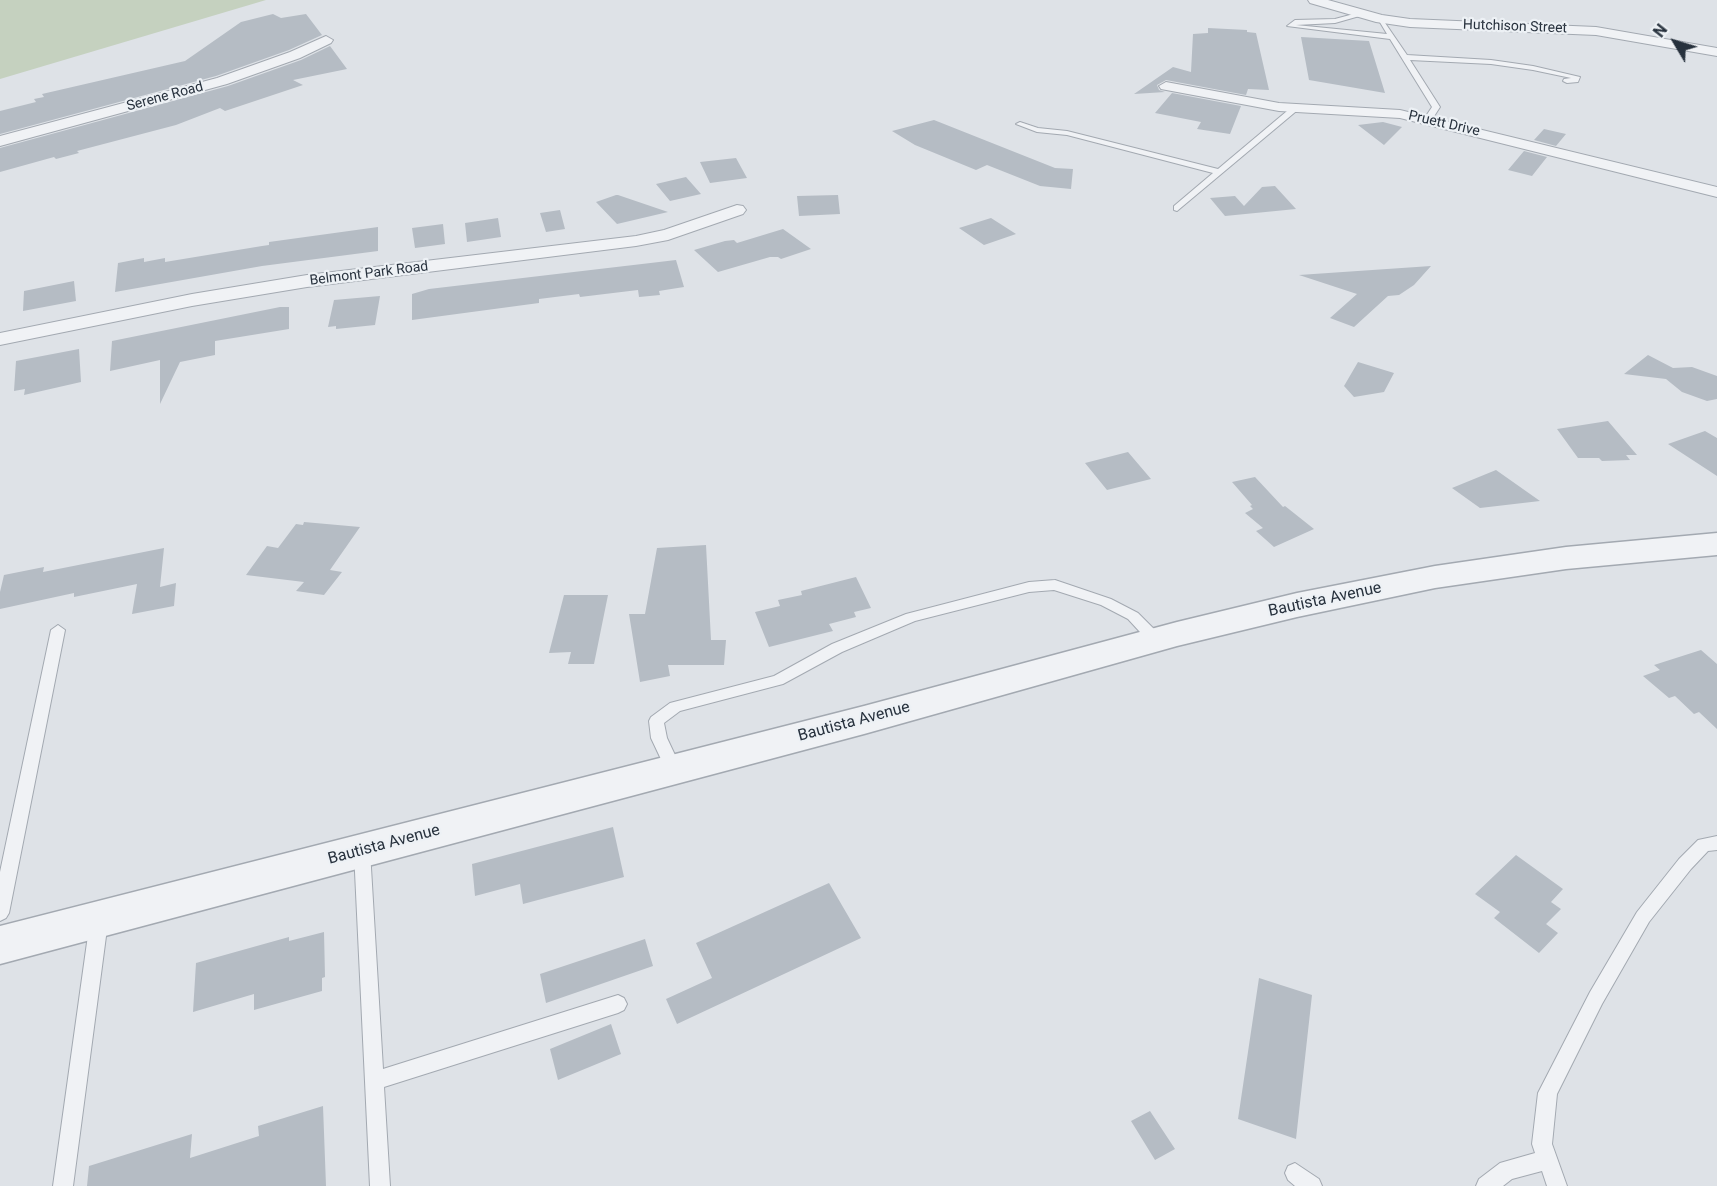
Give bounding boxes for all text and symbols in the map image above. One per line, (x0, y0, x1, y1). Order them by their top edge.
north arrow (1645, 12, 1705, 72)
street label: Hutchison Street (1463, 17, 1567, 37)
text: N (1649, 20, 1671, 41)
street label: Serene Road (125, 79, 205, 115)
street label: Pruett Drive (1407, 108, 1481, 140)
street label: Belmont Park Road (309, 258, 429, 290)
street label: Bautista Avenue (1267, 579, 1383, 621)
street label: Bautista Avenue (796, 698, 912, 746)
street label: Bautista Avenue (326, 821, 442, 869)

